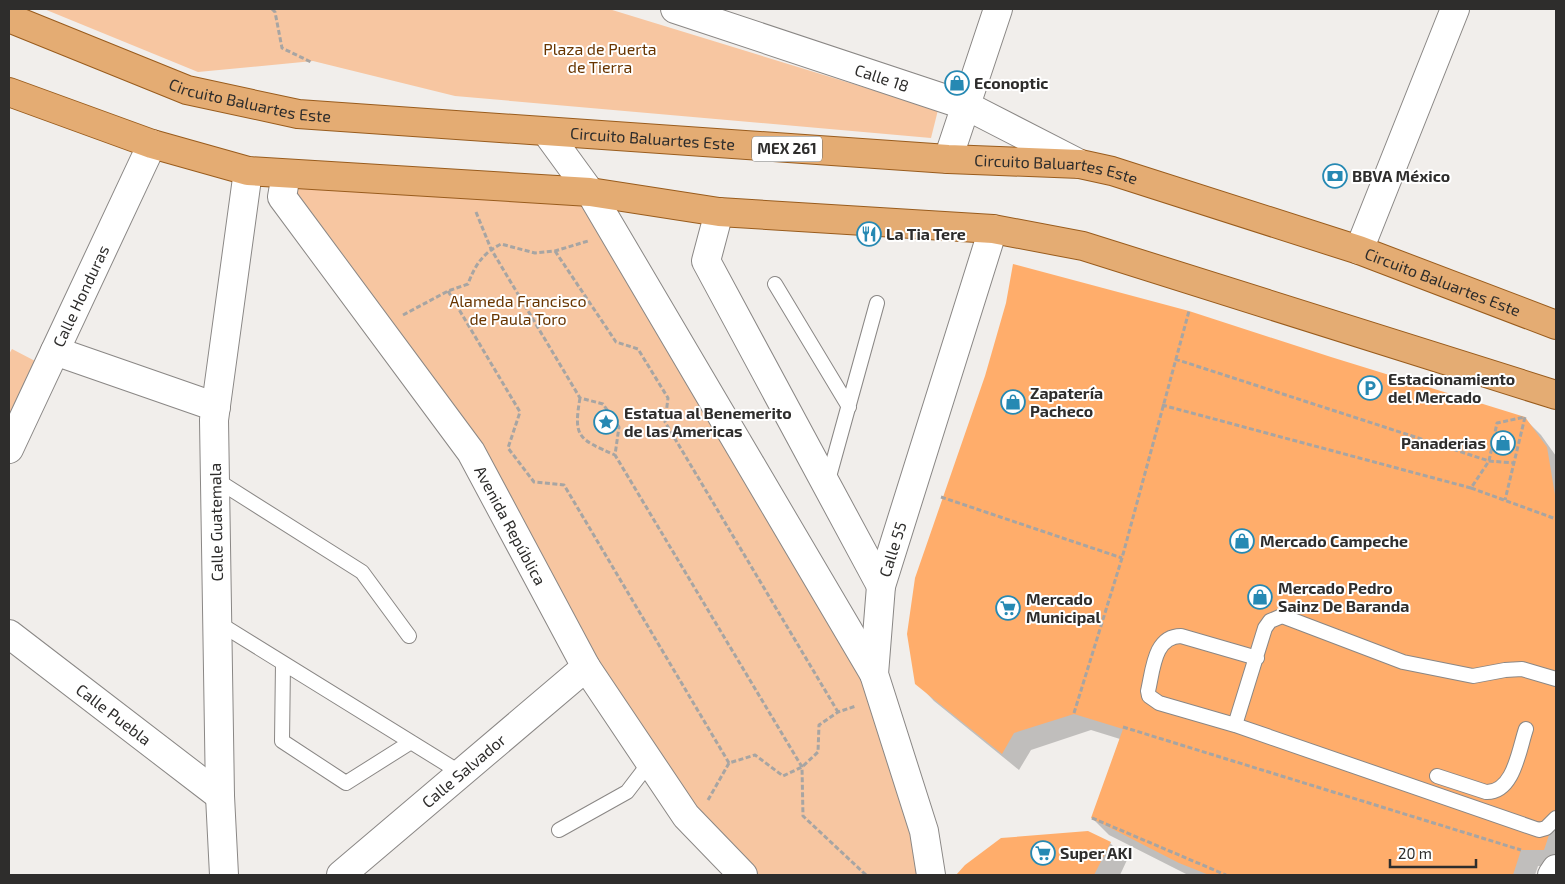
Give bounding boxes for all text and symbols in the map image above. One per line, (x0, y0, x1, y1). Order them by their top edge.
park label: Plaza de Puerta de Tierra (543, 39, 657, 76)
street label: Calle 18 (853, 59, 911, 95)
shop icon: Econoptic (944, 70, 970, 96)
place label: Econoptic (974, 73, 1048, 92)
street label: Circuito Baluartes Este (166, 74, 332, 125)
street label: Circuito Baluartes Este (570, 123, 736, 153)
road number: MEX 261 (752, 136, 822, 162)
street label: Circuito Baluartes Este (974, 150, 1140, 188)
bank icon: BBVA México (1322, 163, 1348, 189)
place label: BBVA México (1352, 166, 1450, 185)
restaurant icon: La Tia Tere (856, 221, 882, 247)
place label: La Tia Tere (886, 224, 966, 243)
street label: Calle Honduras (48, 242, 112, 350)
street label: Circuito Baluartes Este (1362, 243, 1524, 320)
park label: Alameda Francisco de Paula Toro (449, 291, 587, 328)
place label: Estacionamiento del Mercado (1388, 369, 1515, 406)
parking icon: Estacionamiento del Mercado (1357, 375, 1383, 401)
place label: Zapatería Pacheco (1030, 383, 1103, 420)
shop icon: Zapatería Pacheco (1000, 389, 1026, 415)
place label: Estatua al Benemerito de las Americas (624, 403, 792, 440)
place icon: Estatua al Benemerito de las Americas (593, 409, 619, 435)
shop icon: Panaderias (1490, 430, 1516, 456)
place label: Panaderias (1401, 433, 1486, 452)
street label: Avenida República (471, 462, 550, 588)
street label: Calle Guatemala (205, 463, 226, 581)
street label: Calle 55 (874, 519, 910, 579)
shop icon: Mercado Campeche (1229, 528, 1255, 554)
place label: Mercado Campeche (1260, 531, 1408, 550)
place label: Mercado Pedro Sainz De Baranda (1278, 578, 1409, 615)
shop icon: Mercado Pedro Sainz De Baranda (1247, 584, 1273, 610)
place label: Mercado Municipal (1026, 589, 1101, 626)
supermarket icon: Mercado Municipal (995, 595, 1021, 621)
street label: Calle Puebla (73, 679, 155, 749)
street label: Calle Salvador (418, 729, 510, 811)
scale bar (1390, 836, 1476, 868)
supermarket icon: Super AKI (1030, 840, 1056, 866)
place label: Super AKI (1060, 843, 1132, 862)
text: 20 m (1398, 844, 1432, 862)

